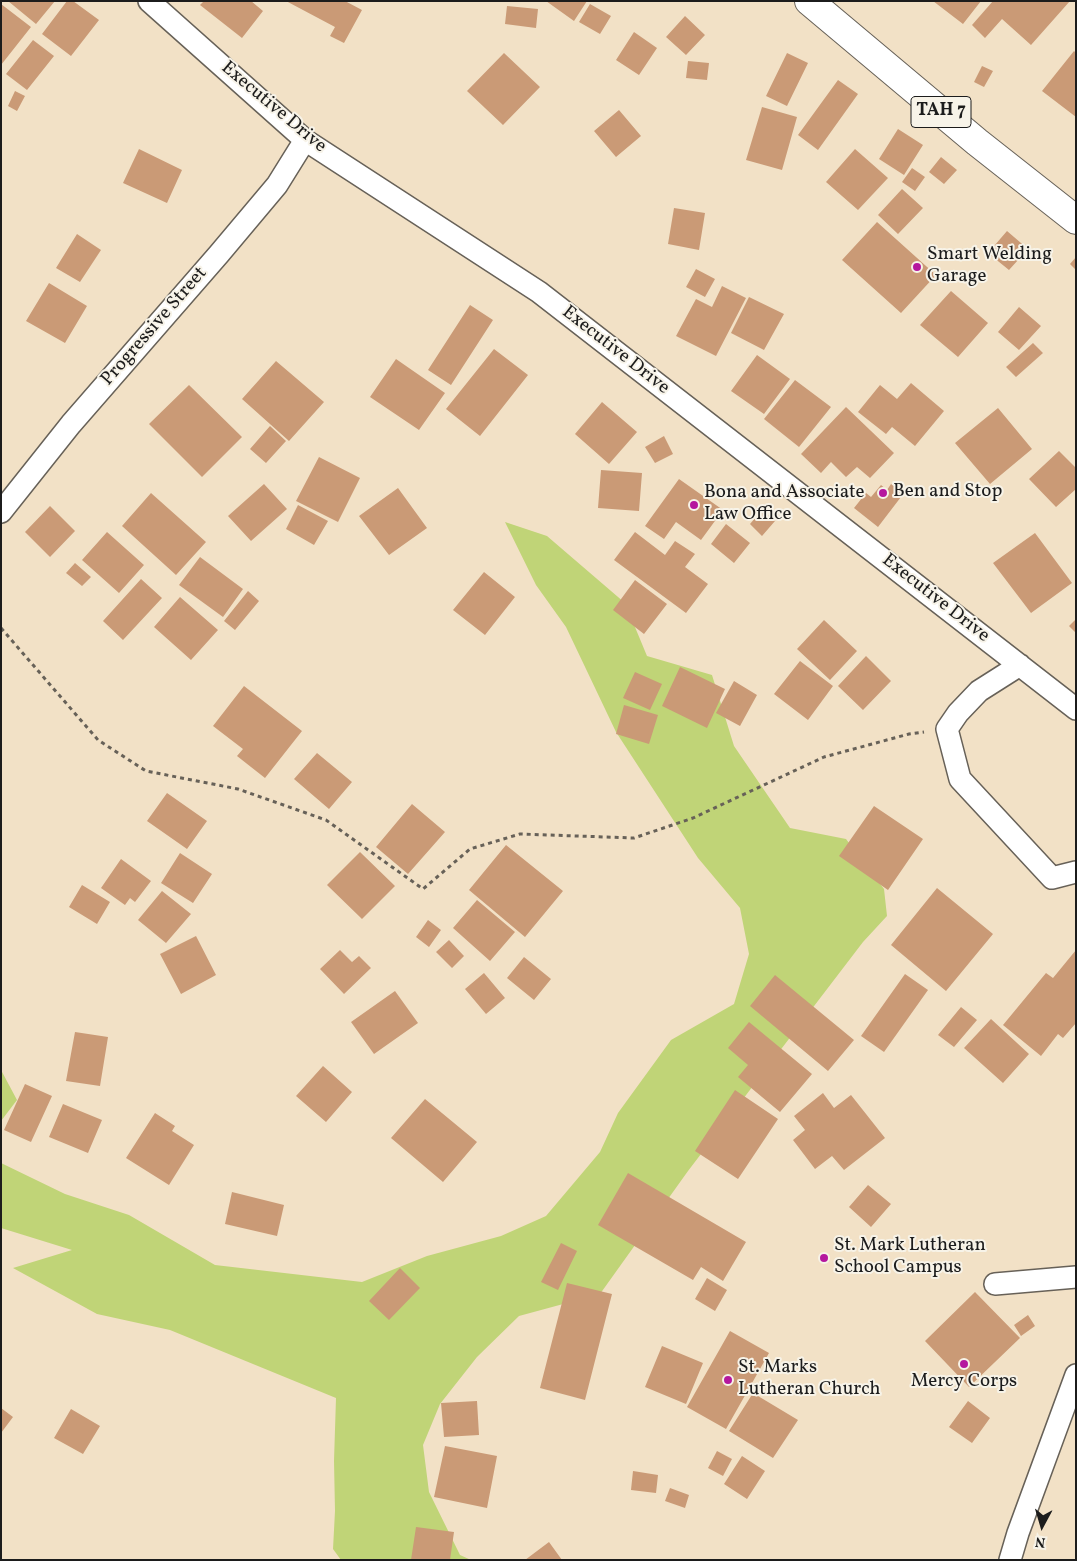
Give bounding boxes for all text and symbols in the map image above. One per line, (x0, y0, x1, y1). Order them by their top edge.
street label: Executive Drive (216, 57, 330, 159)
road number: TAH 7 (911, 96, 971, 128)
place label: Smart Welding Garage (927, 245, 1052, 289)
marker: Smart Welding Garage (911, 261, 923, 273)
street label: Progressive Street (97, 263, 213, 391)
street label: Executive Drive (557, 302, 673, 400)
place label: Ben and Stop (893, 482, 1002, 504)
place label: Bona and Associate Law Office (704, 483, 864, 527)
marker: Ben and Stop (877, 487, 889, 499)
marker: Bona and Associate Law Office (688, 499, 700, 511)
street label: Executive Drive (877, 550, 993, 648)
place label: St. Mark Lutheran School Campus (834, 1236, 986, 1280)
marker: St. Mark Lutheran School Campus (818, 1252, 830, 1264)
place label: St. Marks Lutheran Church (738, 1358, 881, 1402)
marker: Mercy Corps (958, 1358, 970, 1370)
place label: Mercy Corps (911, 1372, 1017, 1394)
marker: St. Marks Lutheran Church (722, 1374, 734, 1386)
north arrow (1017, 1501, 1067, 1551)
text: N (1034, 1531, 1046, 1551)

